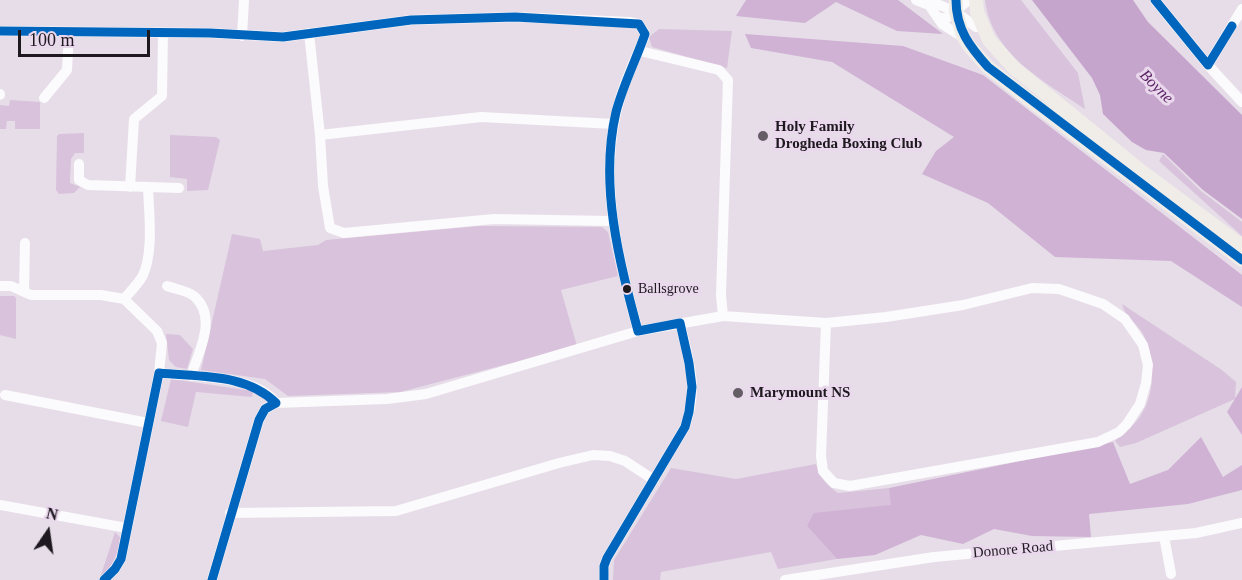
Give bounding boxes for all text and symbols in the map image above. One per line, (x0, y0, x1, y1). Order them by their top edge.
scale bar (21, 18, 153, 56)
text: 100 m (29, 30, 75, 50)
water label: Boyne (1135, 66, 1177, 108)
place label: Holy Family Drogheda Boxing Club (775, 118, 922, 153)
marker: Holy Family Drogheda Boxing Club (756, 129, 770, 143)
place label: Ballsgrove (638, 281, 699, 297)
marker: Ballsgrove (621, 283, 633, 295)
place label: Marymount NS (750, 384, 850, 402)
marker: Marymount NS (731, 386, 745, 400)
north arrow (18, 502, 78, 562)
text: N (45, 504, 60, 524)
street label: Donore Road (972, 538, 1054, 562)

